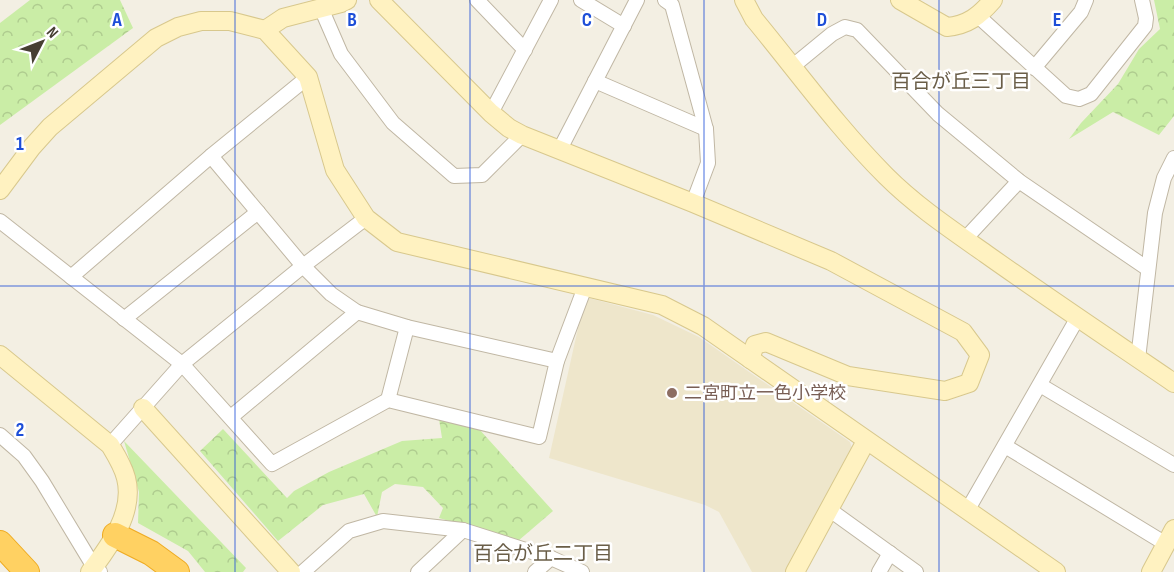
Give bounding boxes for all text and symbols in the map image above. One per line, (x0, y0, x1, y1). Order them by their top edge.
text: A (111, 8, 122, 32)
text: B (347, 8, 357, 32)
text: C (582, 8, 592, 32)
text: D (817, 8, 827, 32)
text: E (1053, 8, 1061, 32)
north arrow (12, 12, 72, 72)
text: N (42, 23, 62, 42)
district label: 百合が丘三丁目 (891, 70, 1031, 94)
text: 1 (16, 132, 24, 156)
place label: 二宮町立一色小学校 (684, 383, 846, 404)
marker: 二宮町立一色小学校 (665, 386, 679, 400)
text: 2 (16, 418, 24, 442)
district label: 百合が丘二丁目 (473, 542, 613, 566)

